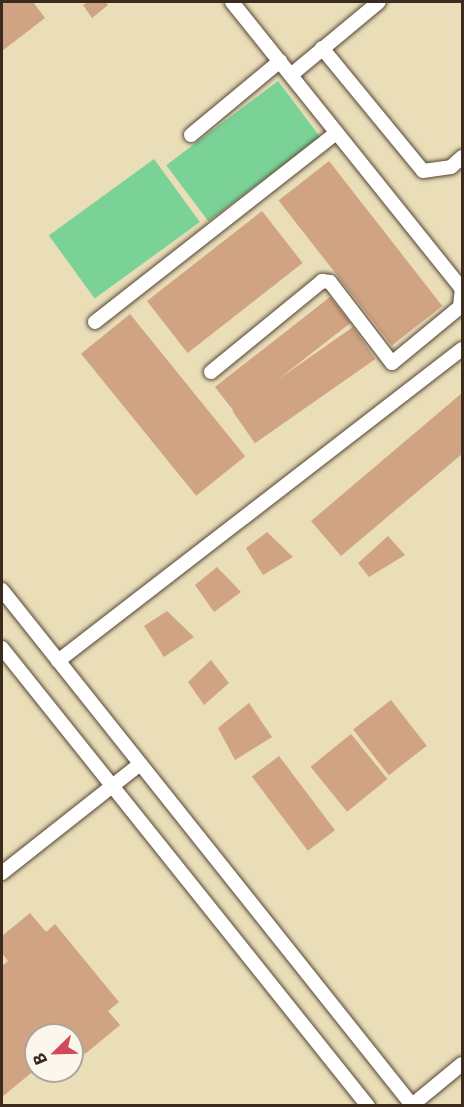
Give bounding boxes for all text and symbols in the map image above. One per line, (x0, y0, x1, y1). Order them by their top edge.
north arrow (24, 1023, 84, 1083)
text: B (26, 1050, 52, 1069)

